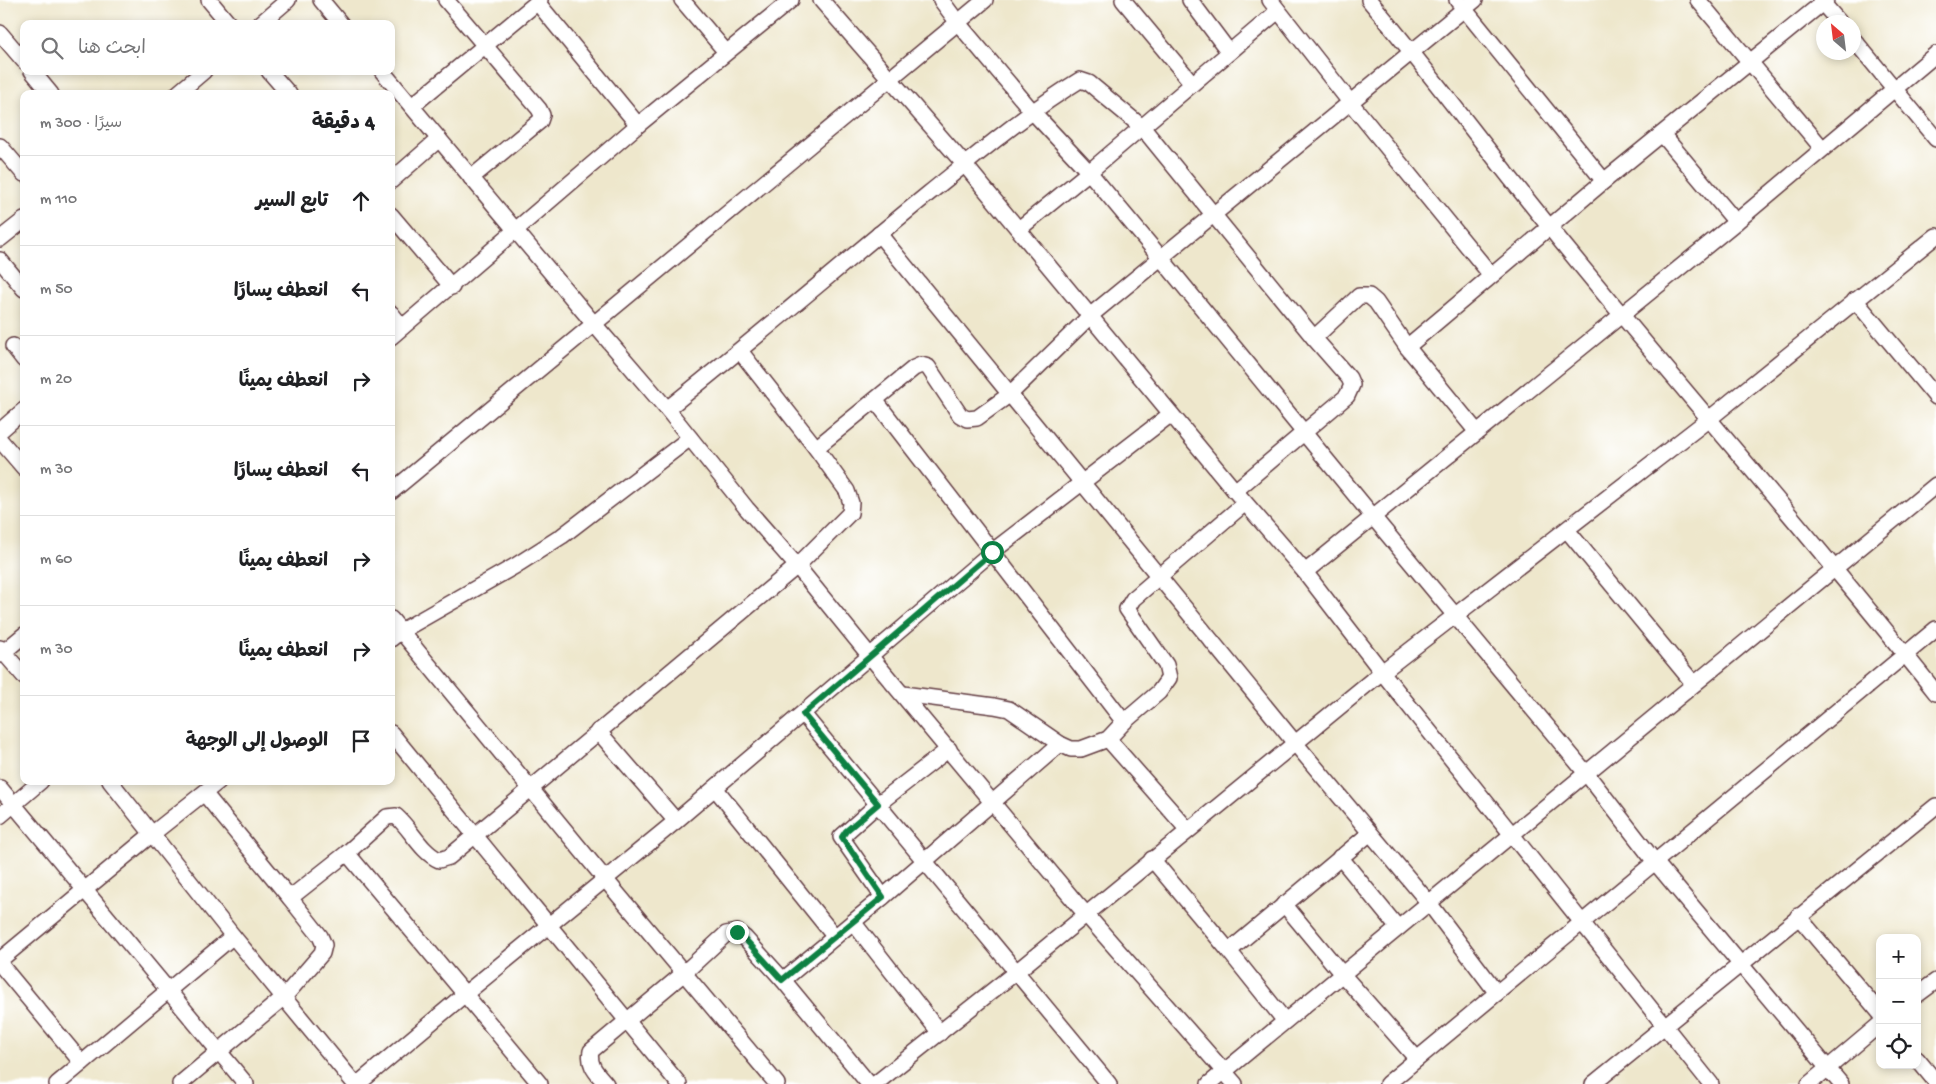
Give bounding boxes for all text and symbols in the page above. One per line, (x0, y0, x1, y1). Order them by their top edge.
north arrow (1816, 15, 1861, 60)
search box (20, 20, 395, 75)
icon: search (38, 34, 66, 62)
text: ابحث هنا (78, 38, 146, 61)
text: 4 دقيقة (312, 112, 375, 137)
text: سيرًا · 300 m (40, 115, 122, 134)
icon: ahead (347, 187, 375, 215)
text: 110 m (40, 191, 77, 210)
text: تابع السير (256, 191, 328, 214)
icon: left (347, 277, 375, 305)
text: 50 m (40, 281, 73, 300)
text: انعطف يسارًا (234, 281, 328, 304)
icon: right (347, 367, 375, 395)
text: 20 m (40, 371, 72, 390)
text: انعطف يمينًا (239, 371, 328, 394)
icon: left (347, 457, 375, 485)
text: 30 m (40, 461, 73, 480)
text: انعطف يسارًا (234, 461, 328, 484)
route start (981, 541, 1004, 564)
icon: right (347, 547, 375, 575)
text: 60 m (40, 551, 72, 570)
text: انعطف يمينًا (239, 551, 328, 574)
icon: right (347, 637, 375, 665)
text: 30 m (40, 641, 73, 660)
text: انعطف يمينًا (239, 641, 328, 664)
icon: arrive (347, 727, 375, 755)
text: الوصول إلى الوجهة (185, 731, 328, 754)
route end (726, 921, 749, 944)
map controls (1876, 934, 1921, 1069)
button: + (1876, 934, 1921, 979)
button: − (1876, 979, 1921, 1024)
button: locate (1876, 1024, 1921, 1069)

